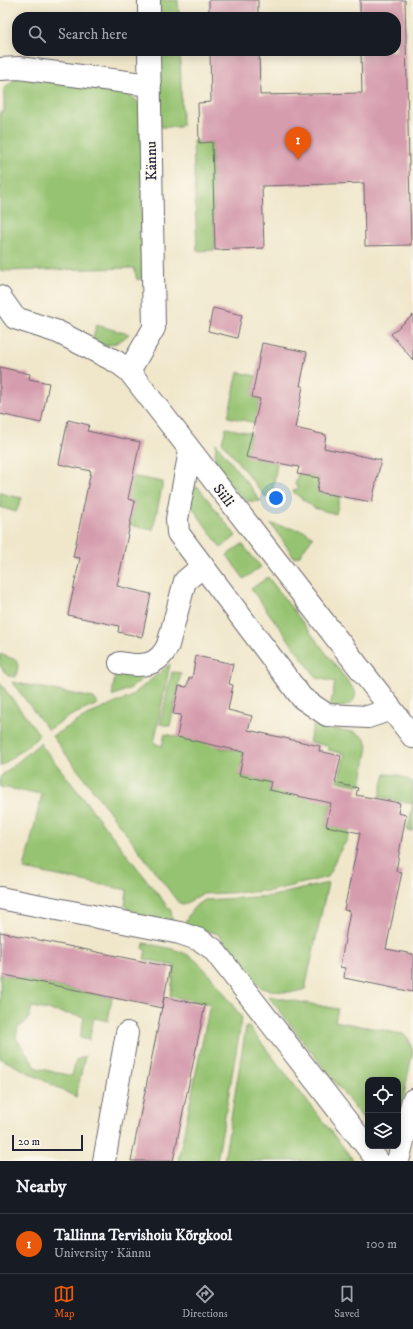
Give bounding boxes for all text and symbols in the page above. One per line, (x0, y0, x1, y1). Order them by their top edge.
search box (12, 12, 401, 56)
icon: search (26, 23, 48, 45)
text: Search here (58, 25, 127, 44)
pin: 1 (285, 127, 311, 160)
street label: Kännu (142, 141, 161, 181)
street label: Siili (209, 480, 238, 511)
your location (266, 488, 286, 508)
map controls (365, 1077, 401, 1149)
button: locate (365, 1077, 401, 1113)
button: layers (365, 1113, 401, 1149)
scale bar (12, 1133, 83, 1152)
text: 20 m (18, 1135, 40, 1149)
text: Nearby (16, 1176, 66, 1198)
text: Tallinna Tervishoiu Kõrgkool (54, 1226, 232, 1245)
text: 1 (27, 1236, 31, 1252)
text: 100 m (366, 1236, 397, 1252)
text: University · Kännu (54, 1245, 151, 1261)
tab: Map (53, 1283, 75, 1321)
tab: Directions (182, 1283, 228, 1321)
tab: Saved (334, 1283, 360, 1321)

